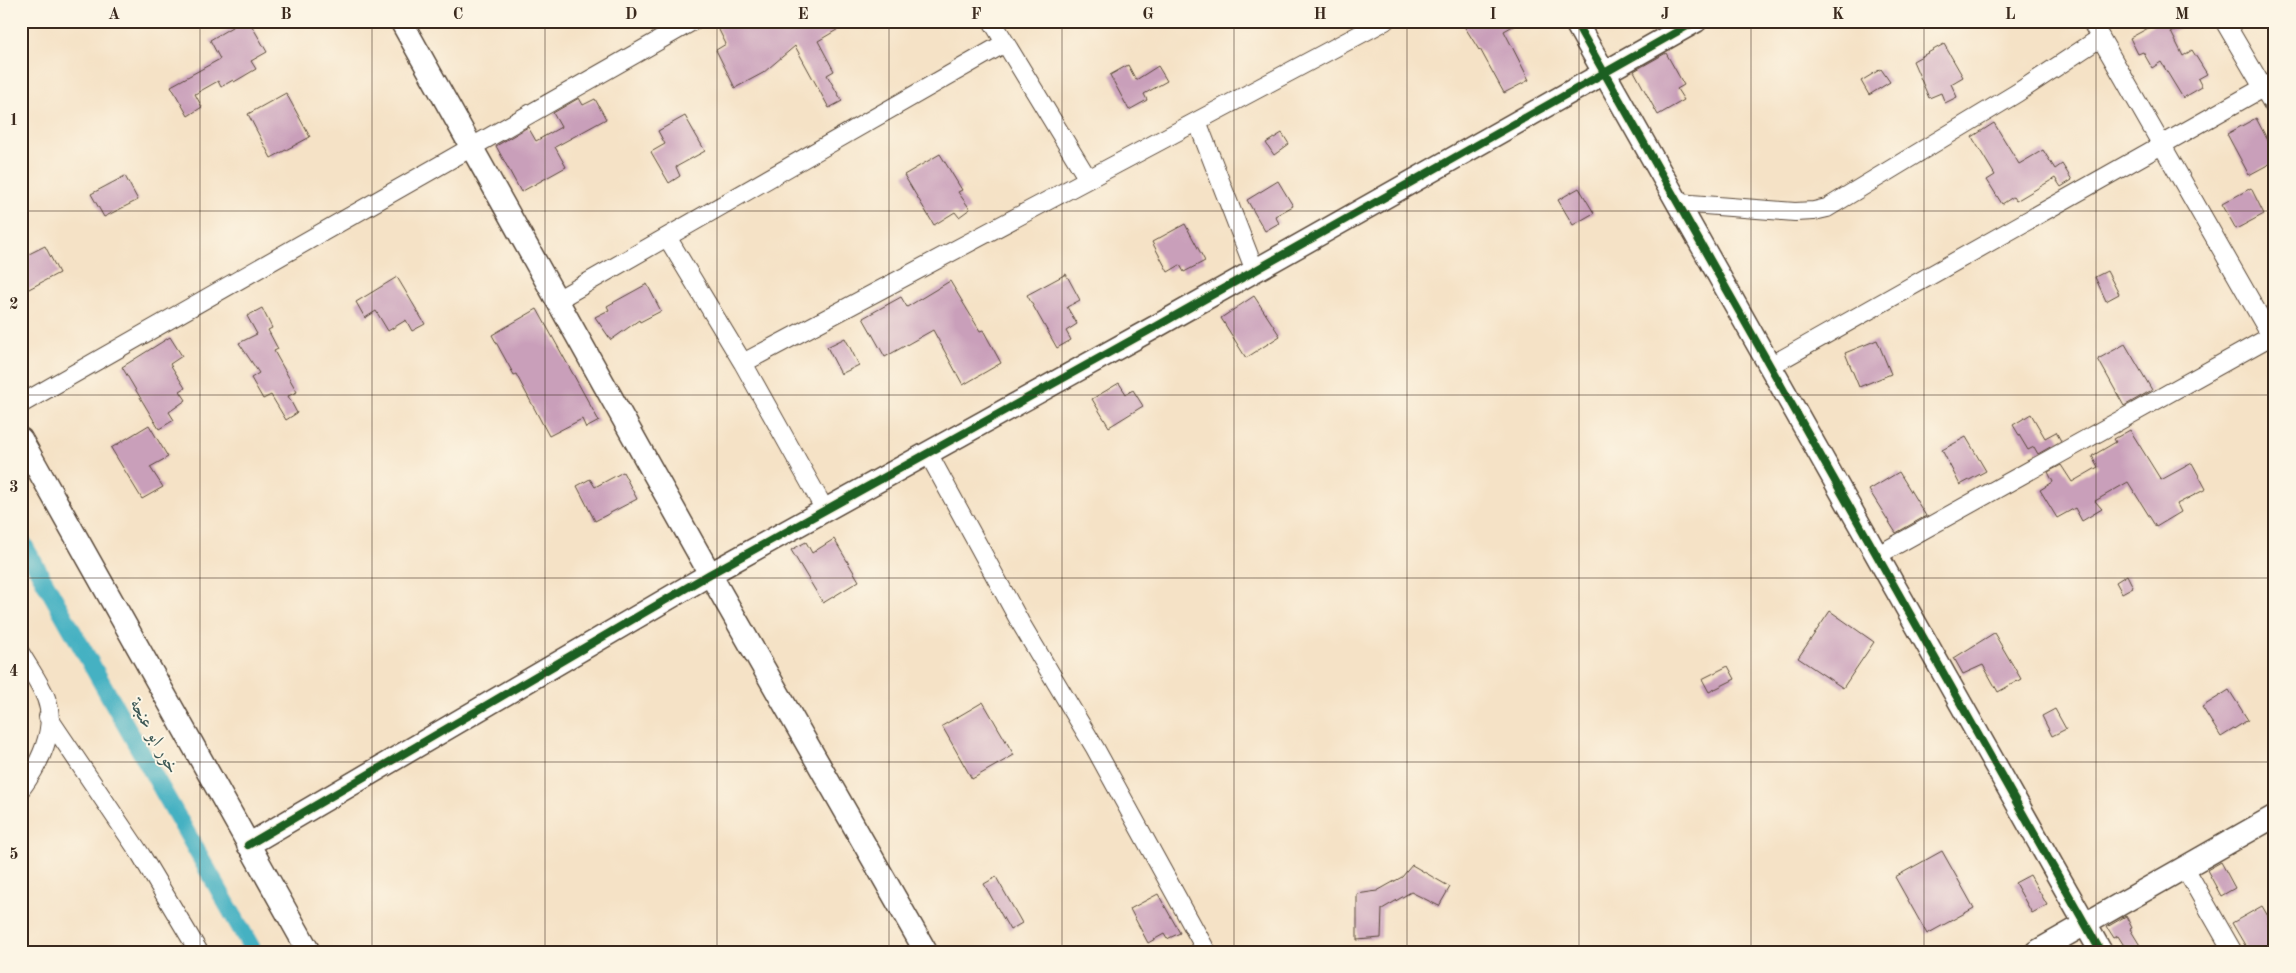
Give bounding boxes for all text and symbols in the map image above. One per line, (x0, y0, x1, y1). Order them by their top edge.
text: A (108, 7, 120, 23)
text: B (280, 7, 292, 23)
text: C (453, 7, 463, 23)
text: D (625, 7, 637, 23)
text: E (797, 7, 809, 23)
text: F (971, 7, 982, 23)
text: G (1142, 7, 1154, 23)
text: H (1313, 7, 1327, 23)
text: I (1489, 7, 1497, 23)
text: J (1661, 7, 1670, 23)
text: K (1832, 7, 1844, 23)
text: L (2005, 7, 2016, 23)
text: M (2175, 7, 2189, 23)
text: 1 (9, 113, 19, 129)
text: 2 (9, 297, 19, 313)
text: 3 (9, 480, 19, 496)
text: 4 (9, 664, 19, 680)
water label: خور ابو عنجة (124, 695, 182, 778)
text: 5 (9, 847, 19, 863)

